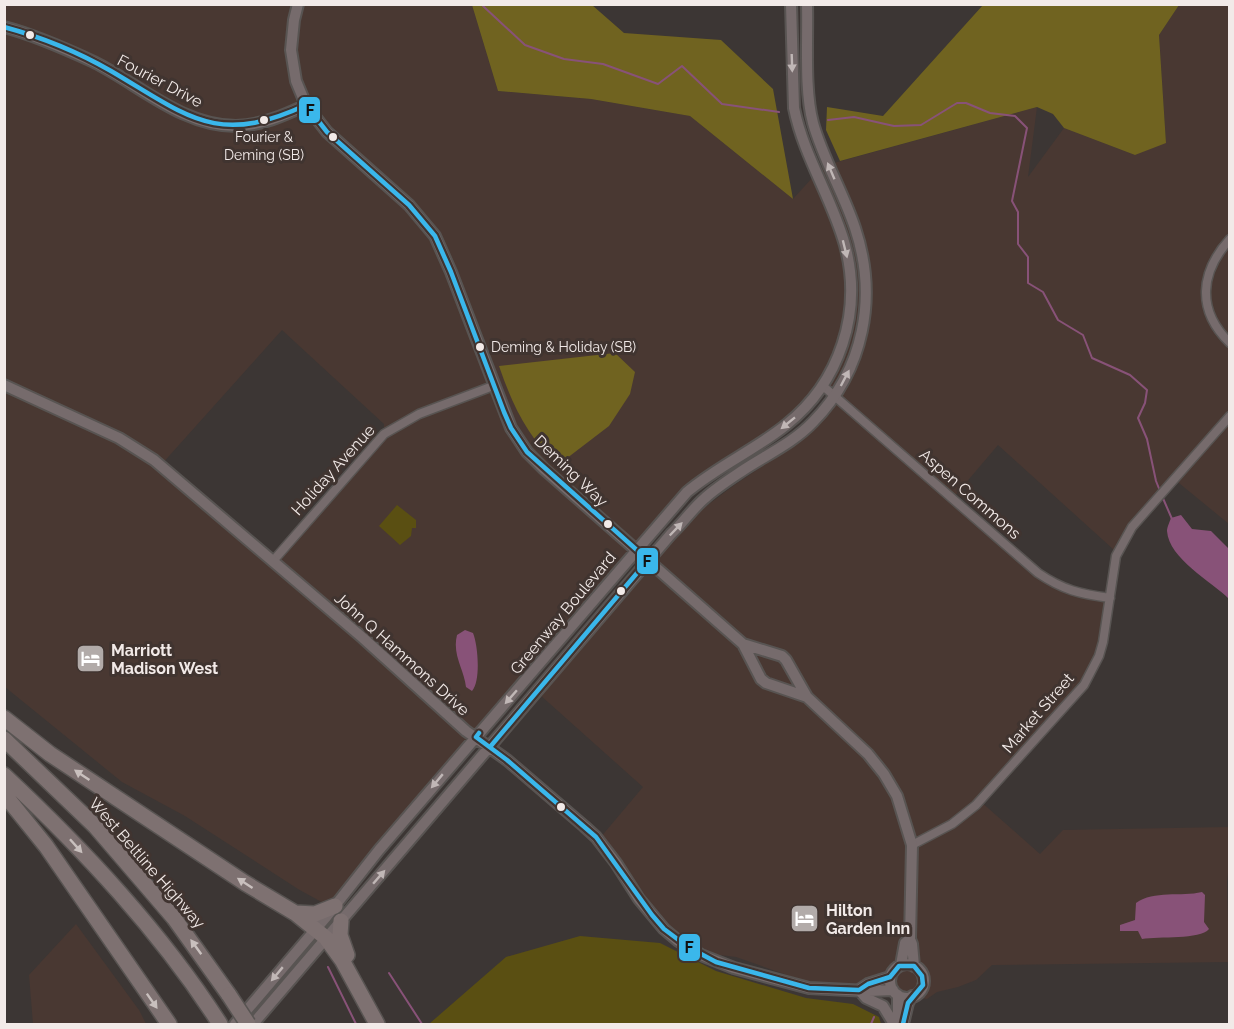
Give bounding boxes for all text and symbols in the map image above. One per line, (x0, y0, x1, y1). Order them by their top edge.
unlabelled marker (24, 29, 36, 41)
street label: Fourier Drive (114, 51, 206, 111)
one-way arrow (788, 53, 797, 72)
line badge: F (298, 96, 321, 124)
text: F (305, 101, 315, 120)
marker: Fourier & Deming (SB) (258, 114, 270, 126)
place label: Fourier & Deming (SB) (224, 129, 304, 163)
unlabelled marker (327, 131, 339, 143)
one-way arrow (826, 162, 836, 180)
one-way arrow (841, 240, 850, 258)
place label: Deming & Holiday (SB) (491, 339, 636, 355)
marker: Deming & Holiday (SB) (474, 341, 486, 353)
one-way arrow (841, 369, 850, 386)
one-way arrow (780, 417, 796, 430)
street label: Holiday Avenue (287, 421, 379, 519)
street label: Deming Way (530, 431, 612, 511)
street label: Aspen Commons (916, 445, 1025, 543)
unlabelled marker (602, 518, 614, 530)
one-way arrow (669, 522, 683, 537)
line badge: F (636, 547, 659, 575)
street label: Greenway Boulevard (506, 548, 620, 678)
text: F (642, 552, 652, 571)
unlabelled marker (615, 585, 627, 597)
street label: John Q Hammons Drive (331, 589, 473, 719)
place label: Marriott Madison West (111, 641, 218, 678)
hotel icon: Marriott Madison West (74, 643, 106, 675)
street label: Market Street (998, 669, 1078, 757)
one-way arrow (505, 689, 518, 704)
one-way arrow (74, 770, 90, 781)
one-way arrow (431, 773, 444, 788)
street label: West Beltline Highway (85, 794, 209, 932)
unlabelled marker (555, 801, 567, 813)
one-way arrow (69, 838, 82, 853)
one-way arrow (372, 869, 386, 884)
one-way arrow (237, 877, 253, 888)
place label: Hilton Garden Inn (826, 901, 910, 938)
hotel icon: Hilton Garden Inn (789, 903, 821, 935)
line badge: F (678, 933, 701, 962)
text: F (684, 938, 694, 957)
one-way arrow (190, 940, 202, 955)
one-way arrow (271, 966, 284, 981)
one-way arrow (146, 993, 158, 1009)

